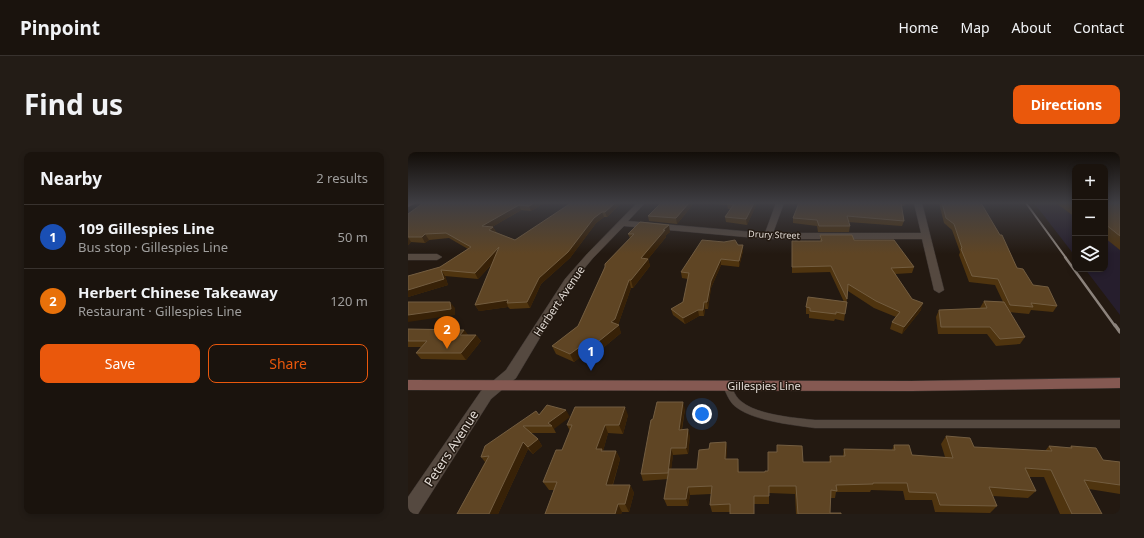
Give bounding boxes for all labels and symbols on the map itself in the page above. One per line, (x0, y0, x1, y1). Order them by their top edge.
street label: Drury Street (748, 227, 801, 242)
street label: Herbert Avenue (529, 263, 588, 339)
pin: 2 (434, 316, 460, 349)
pin: 1 (578, 338, 604, 371)
street label: Gillespies Line (727, 378, 801, 393)
your location (692, 404, 712, 424)
street label: Peters Avenue (420, 406, 482, 490)

